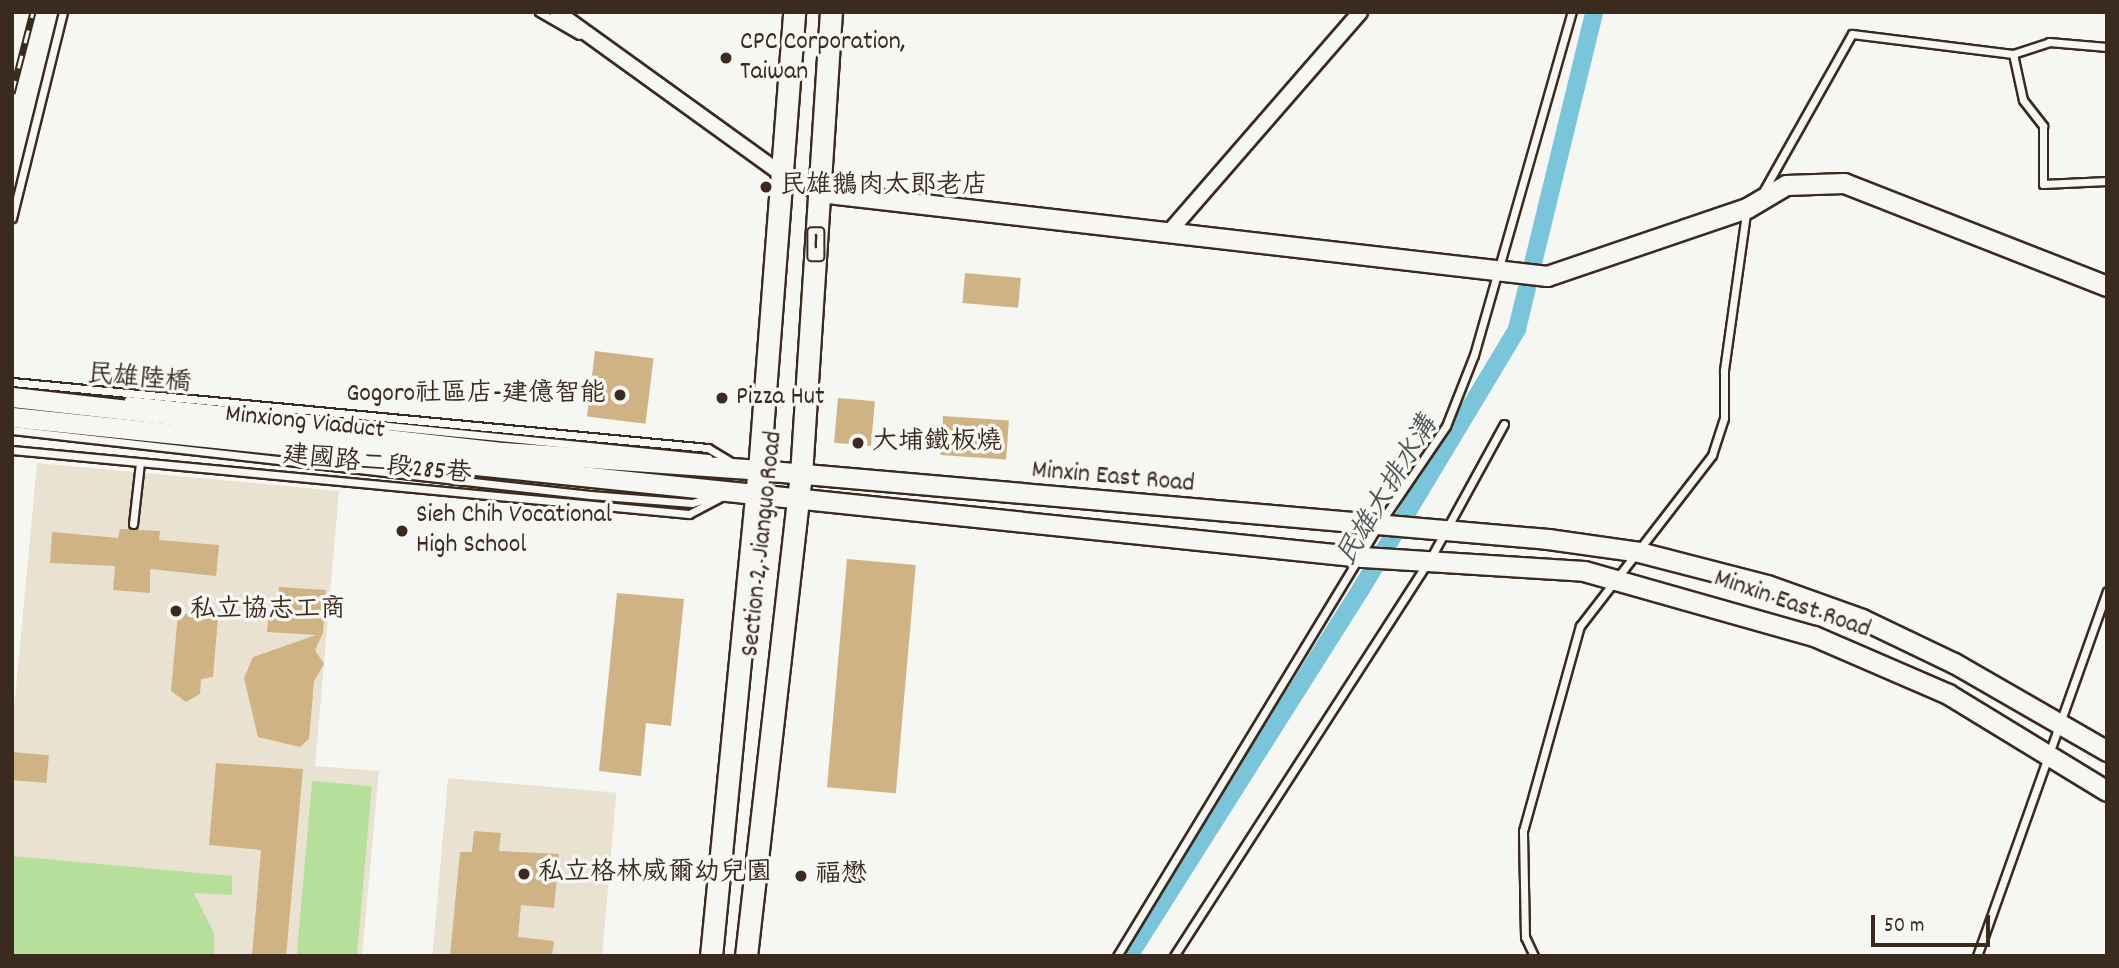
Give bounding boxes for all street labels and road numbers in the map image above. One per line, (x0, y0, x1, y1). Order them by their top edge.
road number: 1 (806, 224, 826, 264)
street label: 民雄陸橋 (86, 360, 192, 400)
street label: Minxiong Viaduct (224, 399, 386, 447)
street label: Section 2, Jianguo Road (736, 430, 790, 658)
street label: 建國路二段285巷 (281, 441, 473, 491)
street label: Minxin East Road (1030, 455, 1196, 501)
street label: Minxin East Road (1710, 564, 1874, 646)

